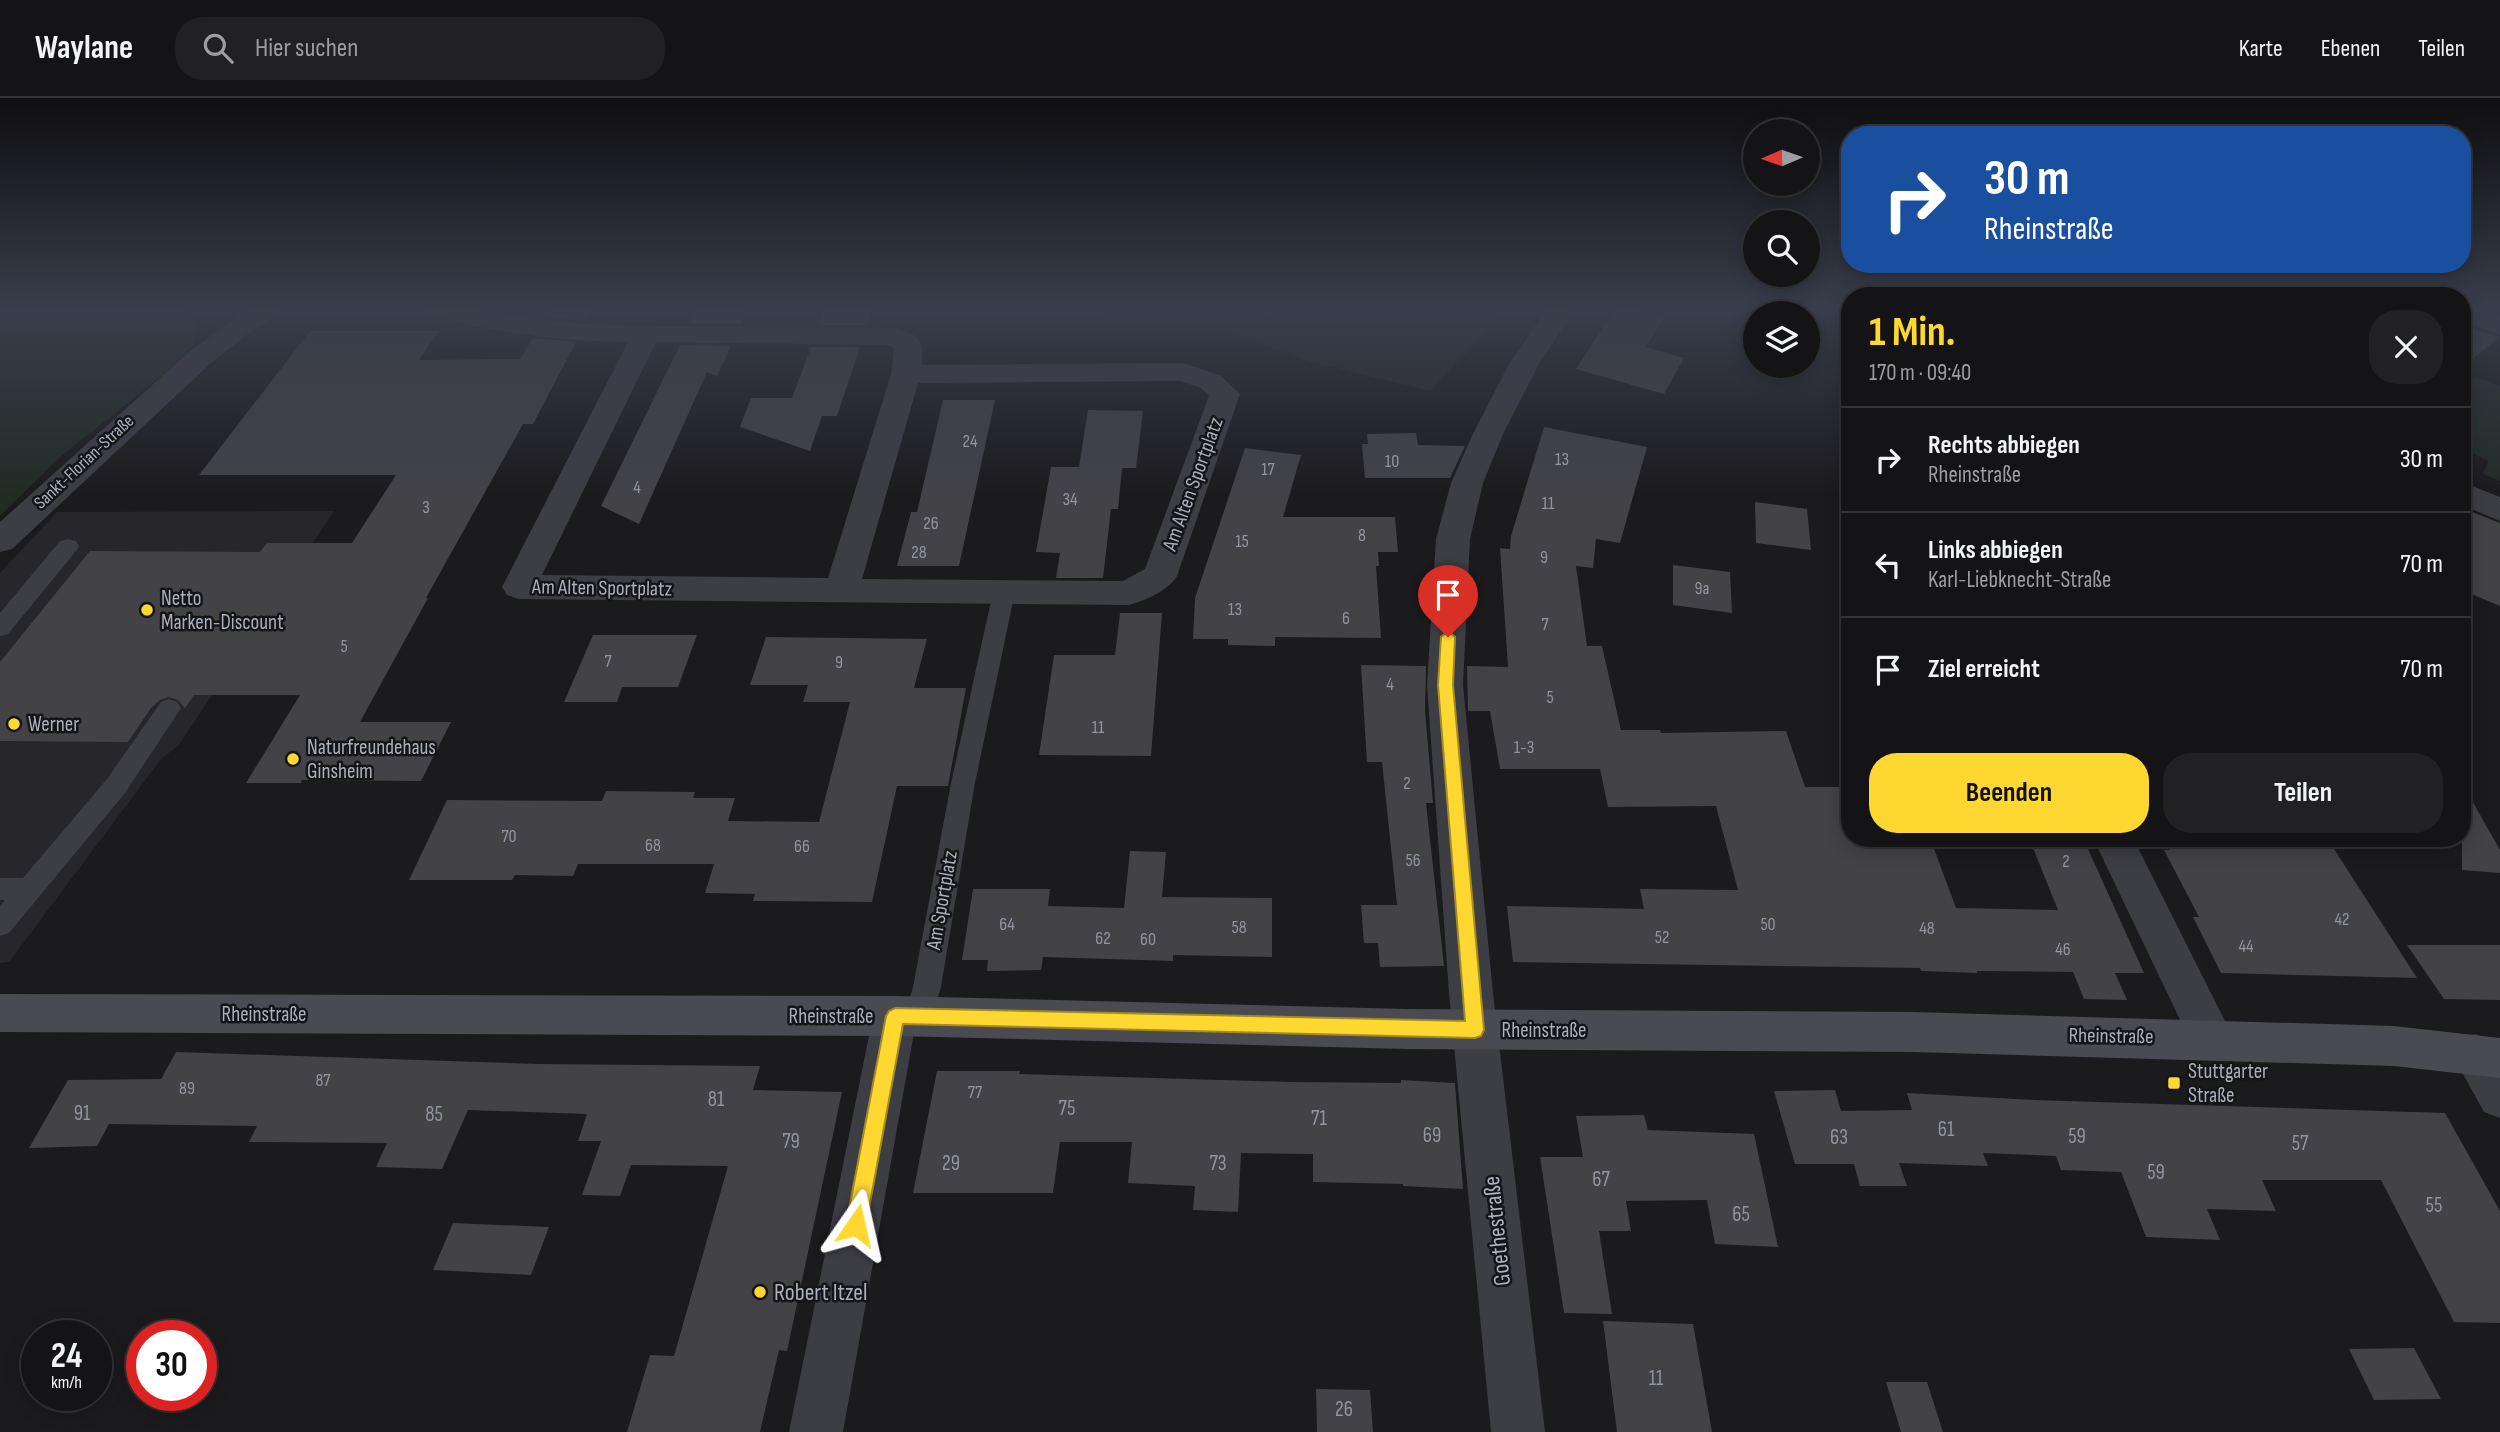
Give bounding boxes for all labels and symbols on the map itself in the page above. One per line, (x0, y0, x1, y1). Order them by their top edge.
north arrow (1743, 119, 1820, 196)
street label: Sankt-Florian-Straße (30, 411, 138, 513)
street label: Am Alten Sportplatz (1157, 413, 1229, 555)
house number: 24 (963, 431, 978, 452)
house number: 13 (1555, 449, 1569, 470)
house number: 10 (1385, 451, 1399, 472)
house number: 17 (1261, 459, 1276, 480)
house number: 4 (633, 477, 641, 498)
house number: 34 (1062, 489, 1078, 510)
house number: 11 (1542, 493, 1555, 514)
house number: 3 (422, 497, 430, 518)
house number: 26 (923, 513, 939, 534)
house number: 8 (1358, 525, 1366, 546)
house number: 15 (1235, 531, 1249, 552)
house number: 28 (911, 542, 927, 563)
house number: 9 (1540, 547, 1548, 568)
pin (1418, 565, 1478, 637)
street label: Am Alten Sportplatz (531, 574, 673, 602)
house number: 9a (1695, 578, 1710, 599)
place label: Netto Marken-Discount (161, 586, 284, 635)
house number: 13 (1228, 599, 1242, 620)
marker: Netto Marken-Discount (139, 602, 155, 618)
house number: 6 (1342, 608, 1350, 629)
house number: 7 (1541, 614, 1549, 635)
house number: 5 (340, 636, 348, 657)
house number: 7 (604, 651, 612, 672)
house number: 9 (835, 652, 843, 673)
house number: 4 (1386, 674, 1394, 695)
house number: 5 (1546, 687, 1554, 708)
place label: Werner (28, 712, 79, 737)
marker: Werner (6, 716, 22, 732)
house number: 11 (1092, 717, 1105, 738)
place label: Naturfreundehaus Ginsheim (307, 735, 436, 784)
house number: 1-3 (1514, 737, 1534, 758)
marker: Naturfreundehaus Ginsheim (285, 751, 301, 767)
house number: 2 (1403, 773, 1411, 794)
house number: 70 (501, 826, 517, 847)
house number: 68 (645, 835, 661, 856)
house number: 66 (794, 836, 810, 857)
street label: Am Sportplatz (921, 848, 963, 952)
house number: 56 (1405, 850, 1421, 871)
house number: 2 (2062, 851, 2070, 872)
house number: 42 (2334, 909, 2350, 930)
house number: 64 (999, 914, 1015, 935)
house number: 50 (1760, 914, 1776, 935)
house number: 58 (1231, 917, 1247, 938)
house number: 48 (1919, 918, 1935, 939)
house number: 52 (1655, 927, 1669, 948)
house number: 62 (1095, 928, 1111, 949)
house number: 60 (1140, 929, 1156, 950)
house number: 44 (2238, 936, 2254, 957)
house number: 46 (2055, 939, 2071, 960)
street label: Rheinstraße (222, 1002, 307, 1027)
street label: Rheinstraße (789, 1004, 874, 1029)
street label: Rheinstraße (1502, 1018, 1587, 1043)
street label: Rheinstraße (2068, 1023, 2154, 1049)
place label: Stuttgarter Straße (2188, 1059, 2268, 1108)
house number: 87 (315, 1070, 331, 1091)
marker: Stuttgarter Straße (2166, 1075, 2182, 1091)
house number: 89 (179, 1078, 195, 1099)
house number: 77 (968, 1082, 983, 1103)
house number: 81 (708, 1087, 725, 1112)
house number: 75 (1059, 1096, 1075, 1121)
house number: 91 (74, 1101, 91, 1126)
house number: 85 (425, 1102, 443, 1127)
house number: 71 (1311, 1106, 1328, 1131)
house number: 61 (1938, 1117, 1955, 1142)
house number: 69 (1423, 1123, 1441, 1148)
house number: 59 (2068, 1124, 2086, 1149)
house number: 63 (1830, 1125, 1848, 1150)
house number: 79 (782, 1129, 800, 1154)
house number: 57 (2292, 1131, 2309, 1156)
house number: 29 (942, 1151, 960, 1176)
house number: 73 (1209, 1151, 1227, 1176)
house number: 59 (2147, 1160, 2165, 1185)
house number: 67 (1592, 1167, 1610, 1192)
street label: Goethestraße (1477, 1175, 1517, 1287)
position arrow (819, 1188, 893, 1262)
house number: 55 (2426, 1193, 2442, 1218)
house number: 65 (1732, 1202, 1750, 1227)
place label: Robert Itzel (774, 1278, 867, 1307)
marker: Robert Itzel (752, 1284, 768, 1300)
speed limit sign: 30 (126, 1320, 217, 1411)
house number: 11 (1649, 1366, 1664, 1391)
house number: 26 (1335, 1397, 1353, 1422)

